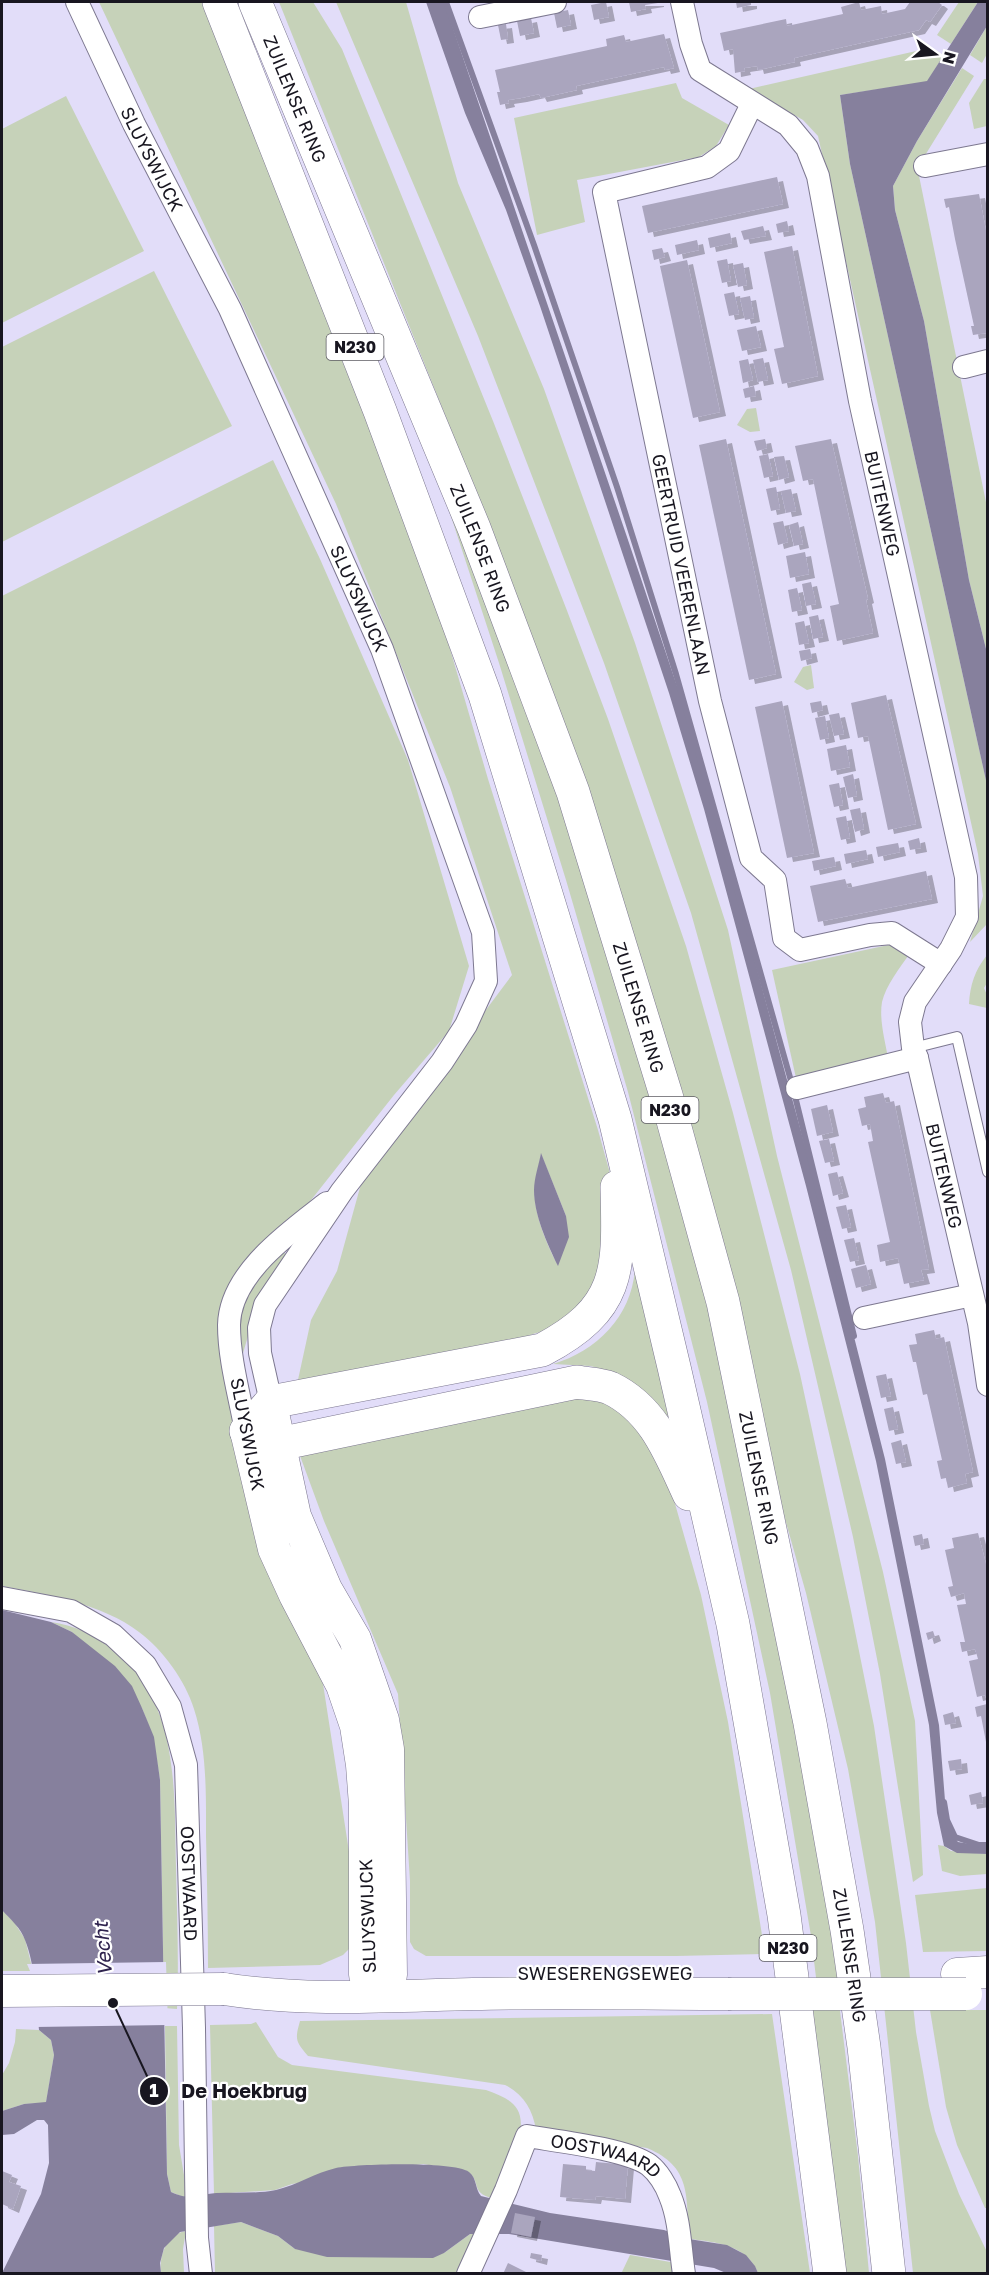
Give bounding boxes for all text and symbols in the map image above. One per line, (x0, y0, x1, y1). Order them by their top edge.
north arrow (905, 24, 965, 84)
street label: ZUILENSE RING (259, 32, 332, 166)
text: N (938, 49, 961, 66)
street label: SLUYSWIJCK (116, 103, 188, 215)
road number: N230 (326, 334, 384, 360)
street label: BUITENWEG (860, 449, 905, 558)
street label: GEERTRUID VEERENLAAN (648, 452, 715, 677)
street label: ZUILENSE RING (446, 481, 516, 615)
street label: SLUYSWIJCK (326, 542, 393, 655)
street label: ZUILENSE RING (609, 939, 670, 1076)
road number: N230 (642, 1097, 698, 1123)
street label: BUITENWEG (922, 1121, 968, 1231)
street label: SLUYSWIJCK (226, 1376, 270, 1492)
street label: ZUILENSE RING (735, 1409, 784, 1547)
street label: OOSTWAARD (177, 1826, 202, 1941)
street label: SLUYSWIJCK (354, 1858, 380, 1974)
street label: ZUILENSE RING (829, 1886, 871, 2024)
water label: Vecht (87, 1919, 116, 1977)
road number: N230 (760, 1935, 816, 1961)
street label: SWESERENGSEWEG (517, 1962, 693, 1984)
callout: De Hoekbrug (139, 2072, 319, 2110)
text: De Hoekbrug (181, 2078, 307, 2102)
text: 1 (149, 2079, 159, 2101)
street label: OOSTWAARD (549, 2129, 666, 2182)

